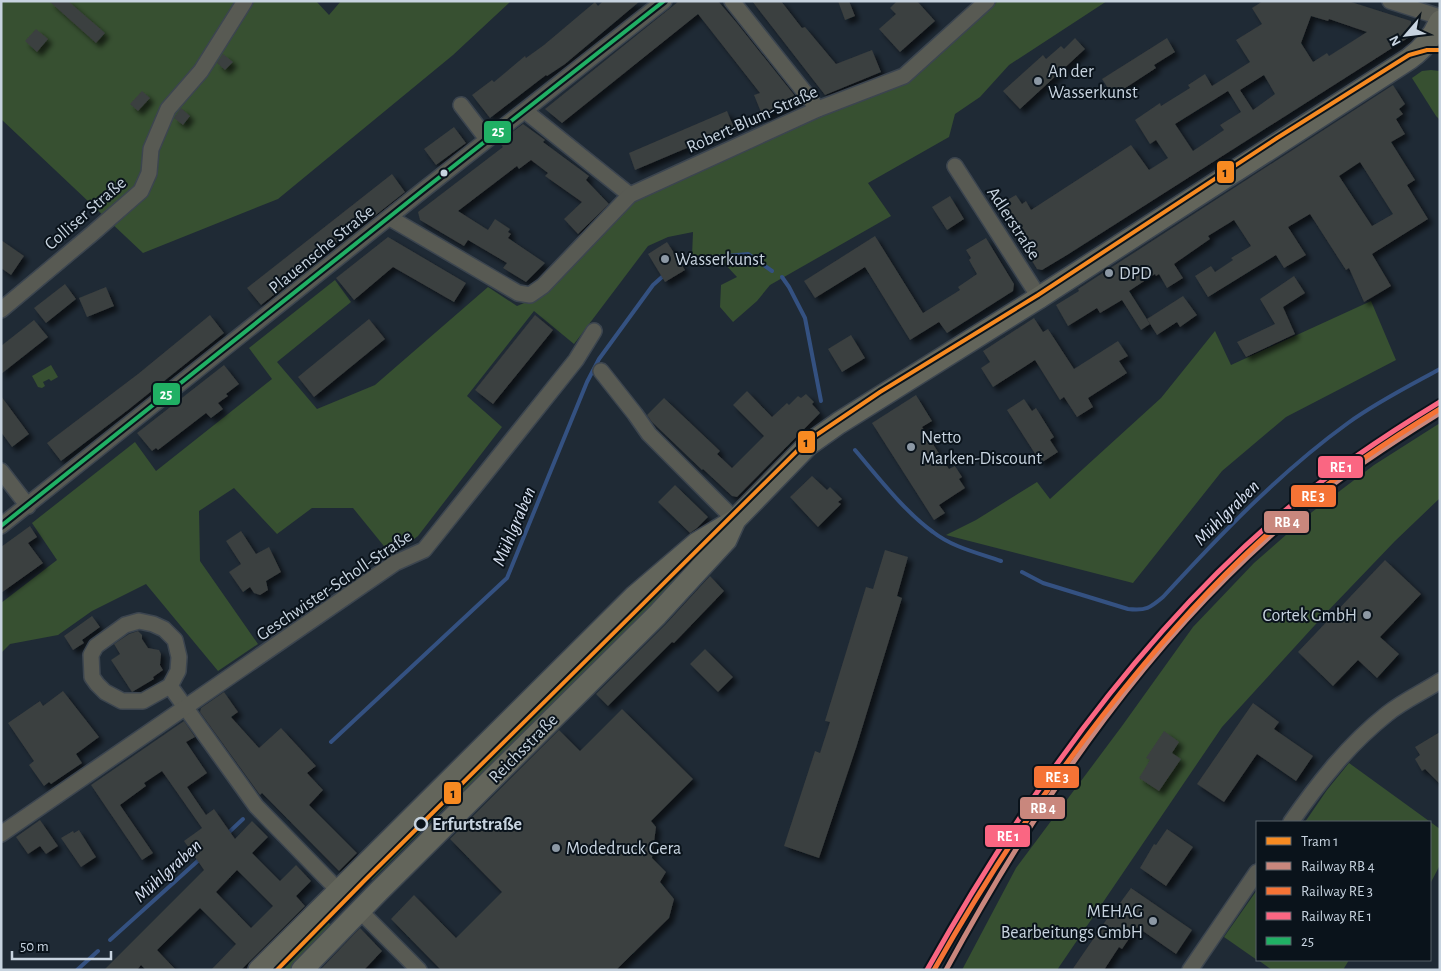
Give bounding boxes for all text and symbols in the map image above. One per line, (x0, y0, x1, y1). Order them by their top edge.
north arrow (1381, 10, 1431, 60)
text: N (1387, 33, 1404, 48)
place label: An der Wasserkunst (1048, 63, 1138, 102)
marker: An der Wasserkunst (1032, 75, 1044, 87)
street label: Robert-Blum-Straße (684, 83, 821, 157)
line badge: 25 (483, 120, 512, 144)
text: 25 (492, 125, 504, 139)
line badge: 1 (1216, 160, 1235, 184)
text: 1 (1222, 166, 1228, 180)
unlabelled marker (439, 168, 449, 178)
street label: Colliser Straße (42, 174, 130, 254)
street label: Adlerstraße (983, 184, 1043, 263)
street label: Plauensche Straße (266, 202, 378, 298)
place label: Wasserkunst (675, 251, 765, 269)
marker: Wasserkunst (659, 253, 671, 265)
place label: DPD (1119, 265, 1152, 283)
marker: DPD (1103, 267, 1115, 279)
line badge: 25 (152, 382, 181, 406)
text: 25 (160, 388, 172, 402)
place label: Netto Marken-Discount (921, 429, 1042, 468)
line badge: 1 (797, 430, 816, 454)
text: 1 (803, 436, 809, 450)
marker: Netto Marken-Discount (905, 441, 917, 453)
line badge: RE 1 (1317, 455, 1364, 479)
text: RE 1 (1330, 461, 1352, 475)
water label: Mühlgraben (1191, 477, 1263, 549)
water label: Mühlgraben (489, 484, 539, 569)
line badge: RE 3 (1290, 484, 1337, 508)
text: RE 3 (1301, 490, 1325, 504)
line badge: RB 4 (1263, 510, 1310, 534)
text: RB 4 (1274, 516, 1300, 530)
street label: Geschwister-Scholl-Straße (254, 527, 416, 645)
place label: Cortek GmbH (1263, 607, 1357, 625)
marker: Cortek GmbH (1361, 609, 1373, 621)
street label: Reichsstraße (486, 711, 562, 787)
line badge: RE 3 (1033, 765, 1080, 789)
text: RE 3 (1045, 771, 1069, 785)
line badge: 1 (443, 781, 462, 805)
text: 1 (450, 787, 456, 801)
line badge: RB 4 (1019, 796, 1066, 820)
text: RB 4 (1030, 802, 1056, 816)
place label: Erfurtstraße (432, 816, 522, 834)
marker: Erfurtstraße (414, 817, 428, 831)
legend (1256, 821, 1431, 961)
line badge: RE 1 (984, 824, 1031, 848)
text: RE 1 (997, 830, 1019, 844)
text: Tram 1 (1301, 834, 1339, 849)
water label: Mühlgraben (131, 836, 205, 906)
place label: Modedruck Gera (566, 840, 681, 858)
marker: Modedruck Gera (550, 842, 562, 854)
text: Railway RB 4 (1301, 859, 1375, 874)
text: Railway RE 3 (1301, 884, 1373, 899)
place label: MEHAG Bearbeitungs GmbH (1001, 903, 1143, 942)
text: Railway RE 1 (1301, 909, 1372, 924)
marker: MEHAG Bearbeitungs GmbH (1147, 915, 1159, 927)
scale bar (12, 928, 111, 960)
text: 25 (1301, 934, 1314, 949)
text: 50 m (20, 939, 49, 954)

